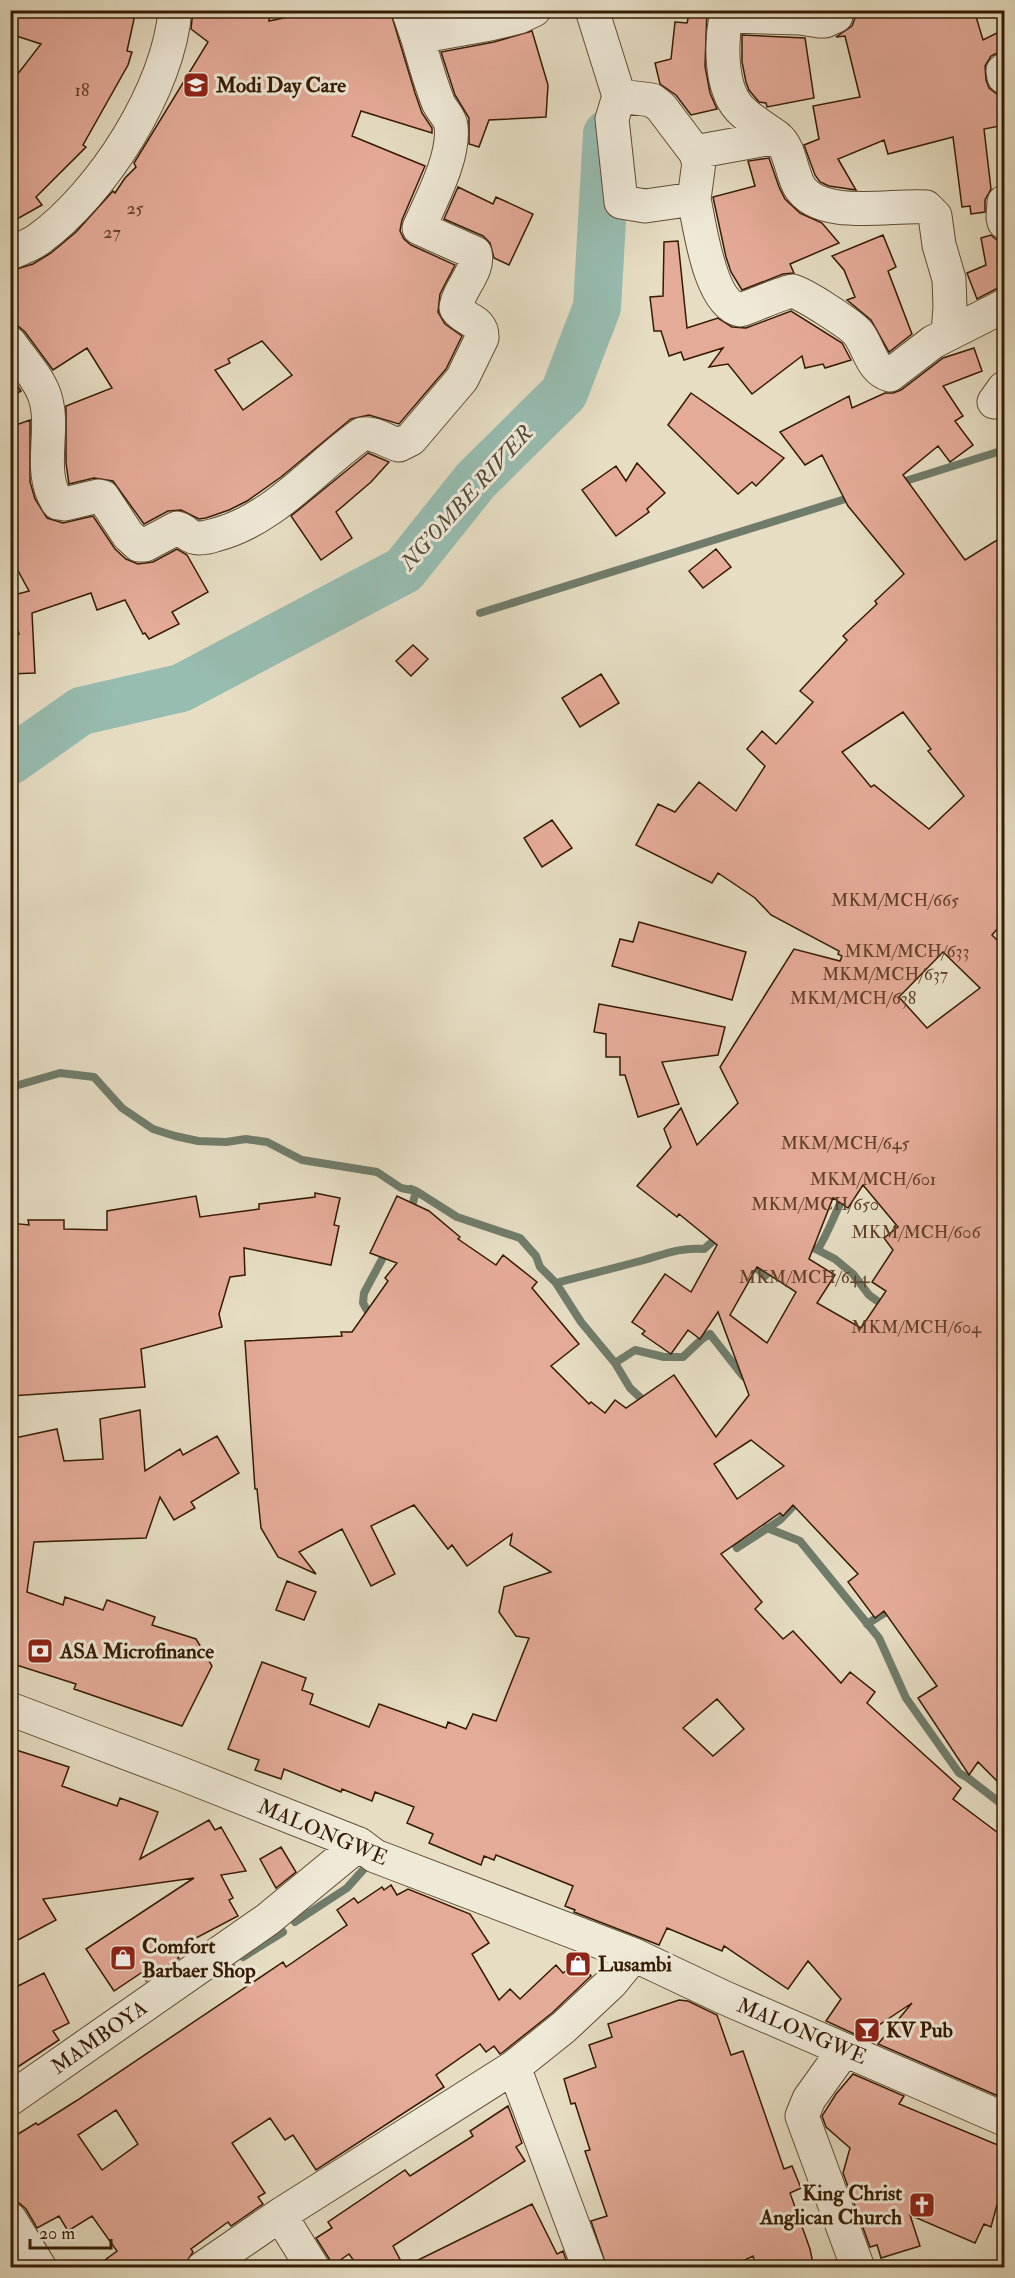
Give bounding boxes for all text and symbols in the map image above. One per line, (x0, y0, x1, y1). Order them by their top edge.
school or university icon: Modi Day Care (181, 70, 211, 100)
place label: Modi Day Care (215, 72, 346, 99)
house number: 18 (75, 79, 89, 102)
house number: 25 (127, 197, 144, 220)
house number: 27 (103, 221, 121, 244)
water label: NG'OMBE RIVER (394, 419, 539, 577)
house number: MKM/MCH/665 (831, 889, 959, 912)
house number: MKM/MCH/633 (845, 940, 969, 963)
house number: MKM/MCH/637 (822, 963, 948, 986)
house number: MKM/MCH/638 (790, 987, 916, 1010)
house number: MKM/MCH/645 (781, 1132, 909, 1155)
house number: MKM/MCH/601 (810, 1168, 936, 1191)
house number: MKM/MCH/650 (751, 1193, 879, 1216)
house number: MKM/MCH/606 (851, 1221, 982, 1244)
house number: MKM/MCH/644 (739, 1266, 870, 1289)
house number: MKM/MCH/604 (851, 1316, 982, 1339)
bank icon: ASA Microfinance (25, 1636, 55, 1666)
place label: ASA Microfinance (59, 1638, 214, 1665)
street label: MALONGWE (254, 1793, 392, 1872)
place label: Comfort Barbaer Shop (142, 1933, 256, 1984)
shop icon: Comfort Barbaer Shop (108, 1943, 138, 1973)
shop icon: Lusambi (563, 1949, 593, 1979)
place label: Lusambi (598, 1951, 672, 1978)
street label: MALONGWE (733, 1992, 871, 2071)
street label: MAMBOYA (46, 1994, 153, 2080)
bar icon: KV Pub (852, 2015, 882, 2045)
place label: KV Pub (886, 2017, 954, 2044)
place label: King Christ Anglican Church (759, 2180, 902, 2231)
church icon: King Christ Anglican Church (907, 2190, 937, 2220)
scale bar (30, 2212, 111, 2250)
text: 20 m (39, 2222, 75, 2245)

